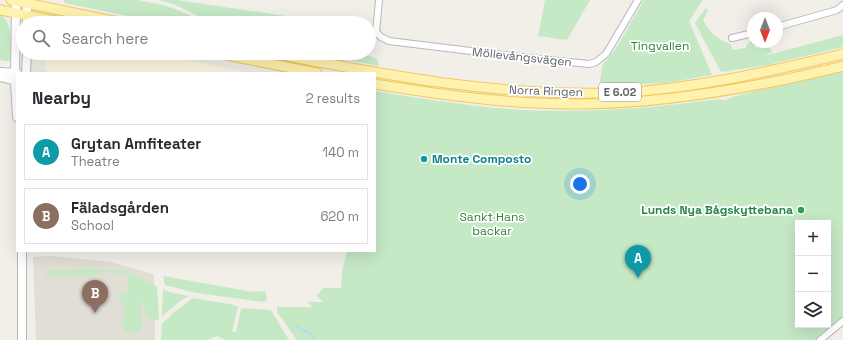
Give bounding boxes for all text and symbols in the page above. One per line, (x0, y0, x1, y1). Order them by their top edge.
north arrow (747, 12, 783, 48)
search box (16, 16, 376, 60)
icon: search (30, 27, 52, 49)
text: Search here (62, 29, 148, 48)
park label: Tingvallen (631, 38, 689, 54)
street label: Möllevångsvägen (471, 44, 573, 70)
street label: Norra Ringen (509, 82, 583, 100)
road number: E 6.02 (599, 83, 641, 101)
text: Nearby (32, 87, 91, 109)
text: 2 results (306, 90, 360, 107)
text: Grytan Amfiteater (71, 134, 201, 153)
text: A (42, 144, 50, 161)
text: 140 m (323, 144, 359, 161)
place label: Monte Composto (432, 151, 531, 167)
text: Theatre (71, 153, 120, 170)
marker: Monte Composto (419, 154, 429, 164)
your location (570, 174, 590, 194)
text: Fäladsgården (71, 198, 169, 217)
place label: Lunds Nya Bågskyttebana (641, 202, 793, 218)
marker: Lunds Nya Bågskyttebana (796, 205, 806, 215)
text: B (42, 208, 50, 225)
text: 620 m (320, 208, 359, 225)
park label: Sankt Hans backar (459, 209, 525, 239)
text: School (71, 217, 114, 234)
map controls (795, 220, 831, 328)
button: + (795, 220, 831, 256)
pin: A (625, 245, 651, 278)
button: − (795, 256, 831, 292)
pin: B (82, 280, 108, 313)
button: layers (795, 292, 831, 328)

